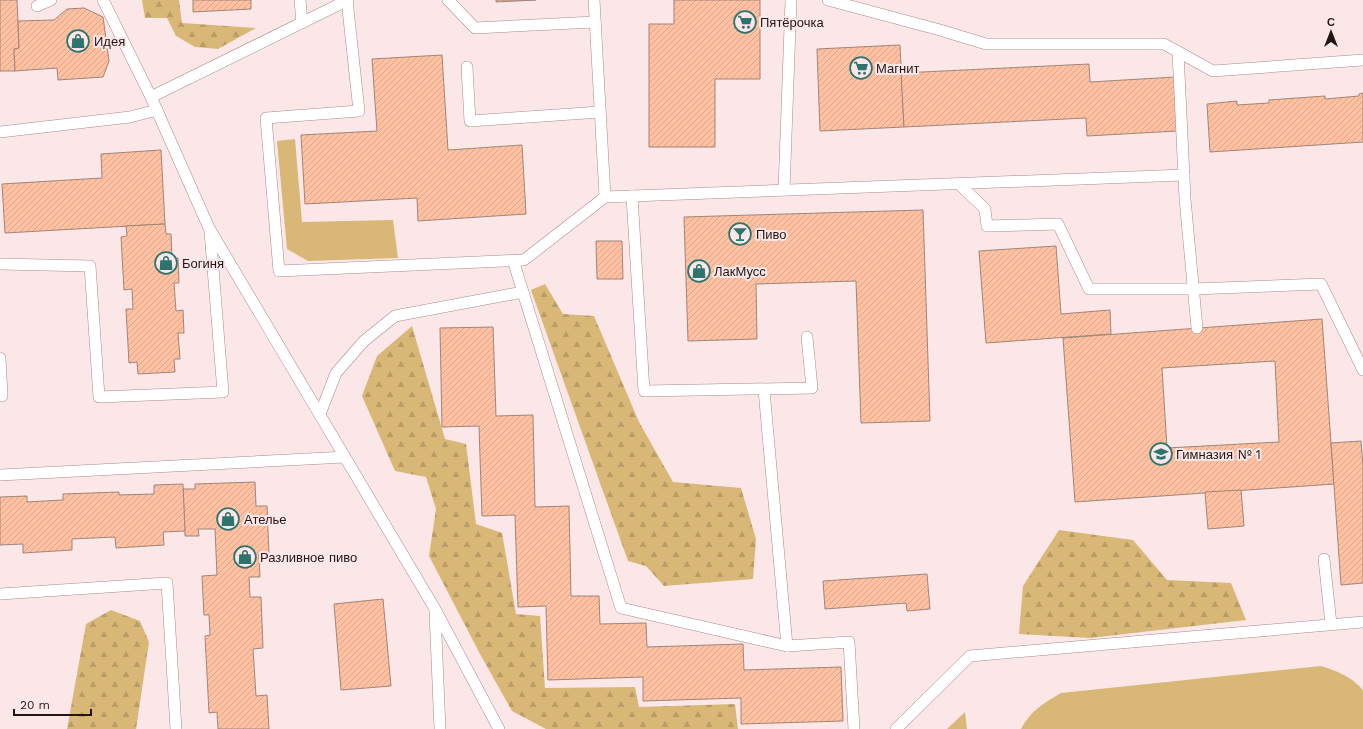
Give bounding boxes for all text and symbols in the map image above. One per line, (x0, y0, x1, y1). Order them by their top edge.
supermarket icon: Пятёрочка (732, 9, 758, 35)
north arrow (1311, 12, 1351, 52)
place label: Пятёрочка (760, 15, 824, 30)
text: С (1327, 16, 1335, 29)
shop icon: Идея (65, 28, 91, 54)
place label: Идея (94, 34, 125, 49)
supermarket icon: Магнит (848, 55, 874, 81)
place label: Магнит (876, 61, 919, 76)
bar icon: Пиво (727, 221, 753, 247)
place label: Пиво (756, 227, 787, 242)
shop icon: Богиня (153, 250, 179, 276)
place label: Богиня (182, 256, 224, 271)
shop icon: ЛакМусс (686, 258, 712, 284)
place label: ЛакМусс (714, 264, 766, 279)
school or university icon: Гимназия № 1 (1148, 441, 1174, 467)
place label: Гимназия № 1 (1176, 447, 1261, 462)
shop icon: Ателье (215, 506, 241, 532)
place label: Ателье (244, 512, 287, 527)
shop icon: Разливное пиво (232, 544, 258, 570)
place label: Разливное пиво (260, 550, 357, 565)
scale bar (14, 691, 91, 717)
text: 20 m (20, 698, 50, 712)

